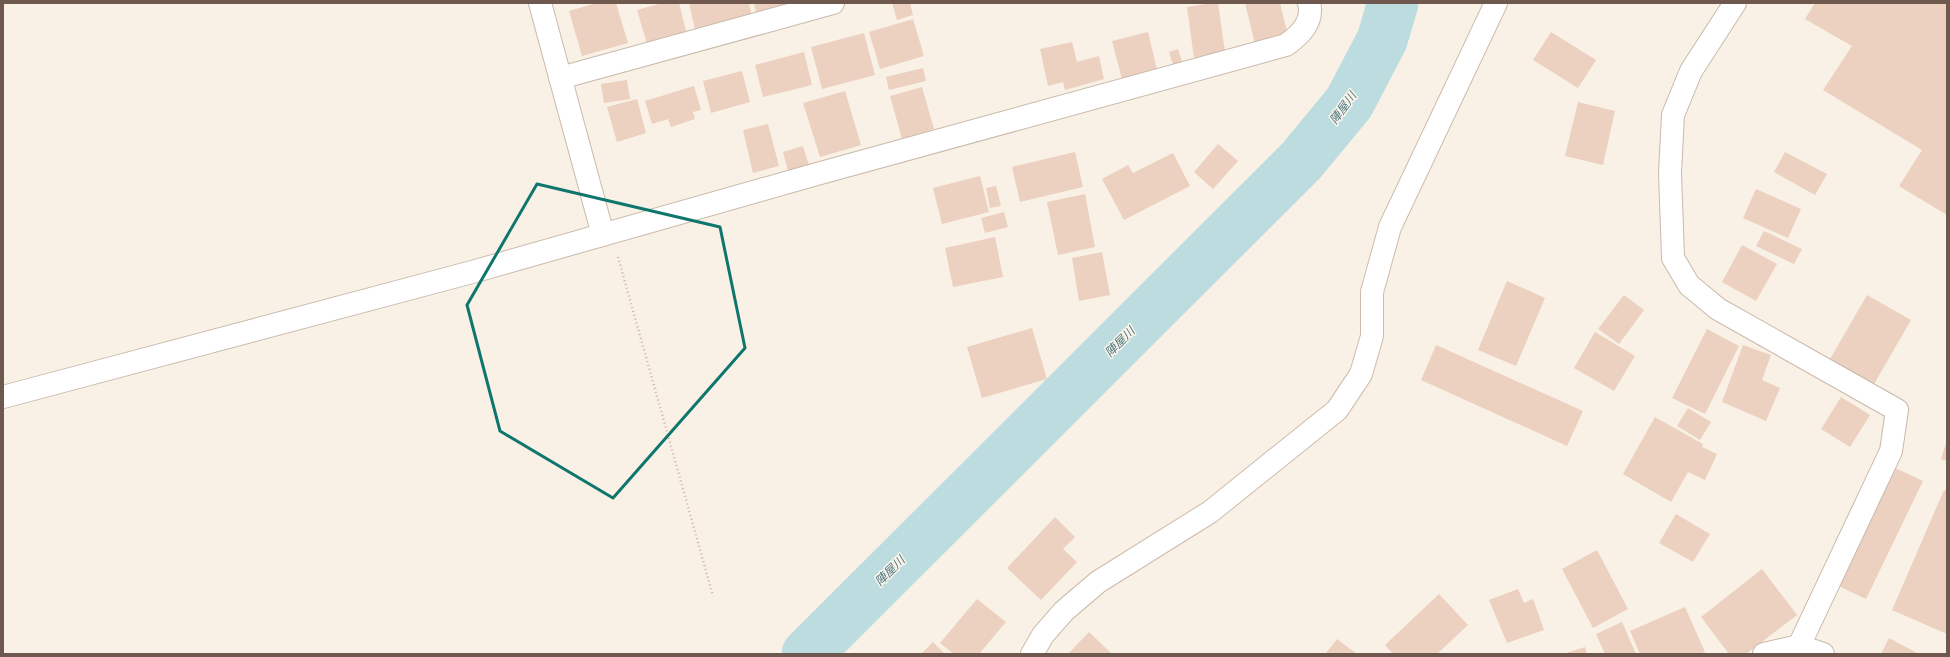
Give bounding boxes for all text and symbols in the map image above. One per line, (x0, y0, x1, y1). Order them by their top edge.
water label: 陣屋川 (1327, 88, 1360, 127)
water label: 陣屋川 (1102, 323, 1139, 360)
water label: 陣屋川 (872, 552, 909, 589)

